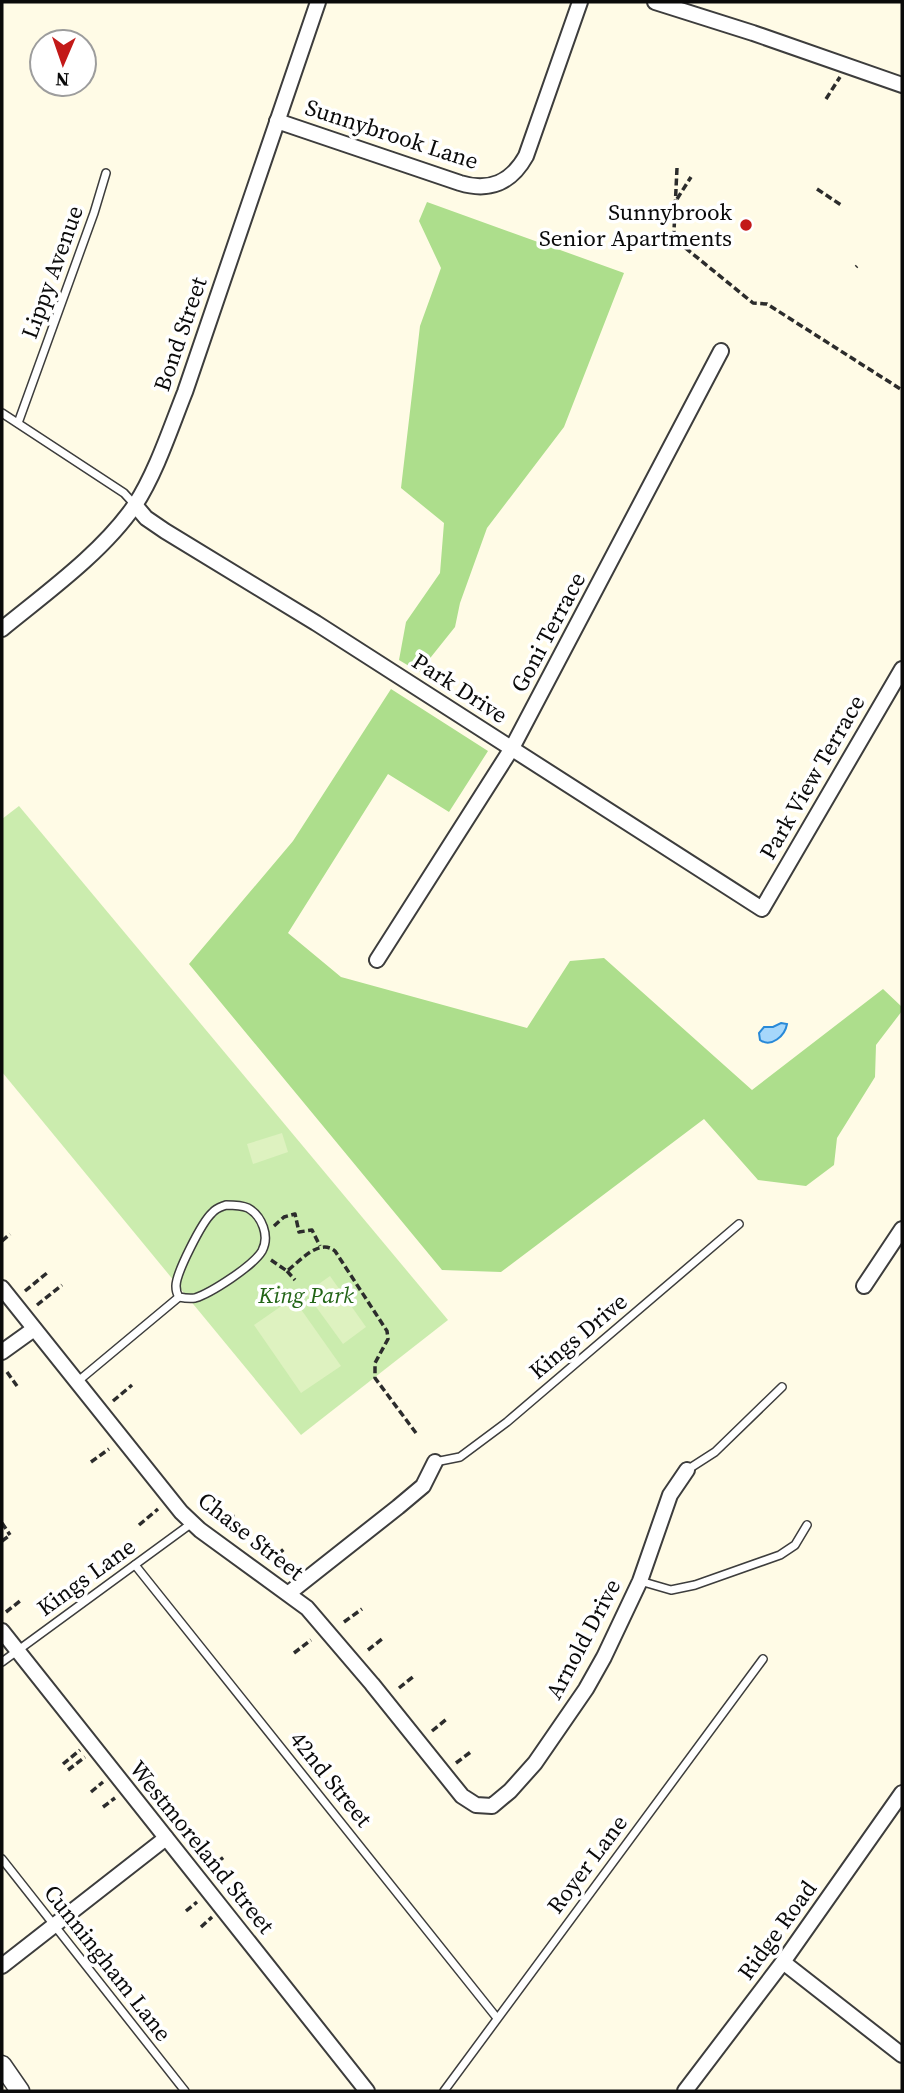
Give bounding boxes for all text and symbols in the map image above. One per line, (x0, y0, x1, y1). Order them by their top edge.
north arrow (28, 28, 98, 98)
text: N (55, 67, 70, 93)
street label: Sunnybrook Lane (301, 91, 483, 177)
place label: Sunnybrook Senior Apartments (539, 196, 732, 254)
street label: Lippy Avenue (13, 201, 91, 343)
marker: Sunnybrook Senior Apartments (738, 217, 754, 233)
street label: Bond Street (146, 272, 215, 395)
street label: Goni Terrace (503, 566, 593, 698)
street label: Park Drive (406, 645, 514, 731)
street label: Park View Terrace (752, 689, 872, 865)
park label: King Park (257, 1279, 354, 1311)
street label: Kings Drive (522, 1286, 634, 1386)
street label: Chase Street (191, 1484, 311, 1588)
street label: Kings Lane (30, 1530, 142, 1624)
street label: Arnold Drive (538, 1573, 628, 1705)
street label: 42nd Street (282, 1724, 380, 1834)
street label: Westmoreland Street (122, 1754, 282, 1941)
street label: Royer Lane (539, 1808, 635, 1920)
street label: Ridge Road (730, 1874, 824, 1986)
street label: Cunningham Lane (37, 1878, 179, 2048)

